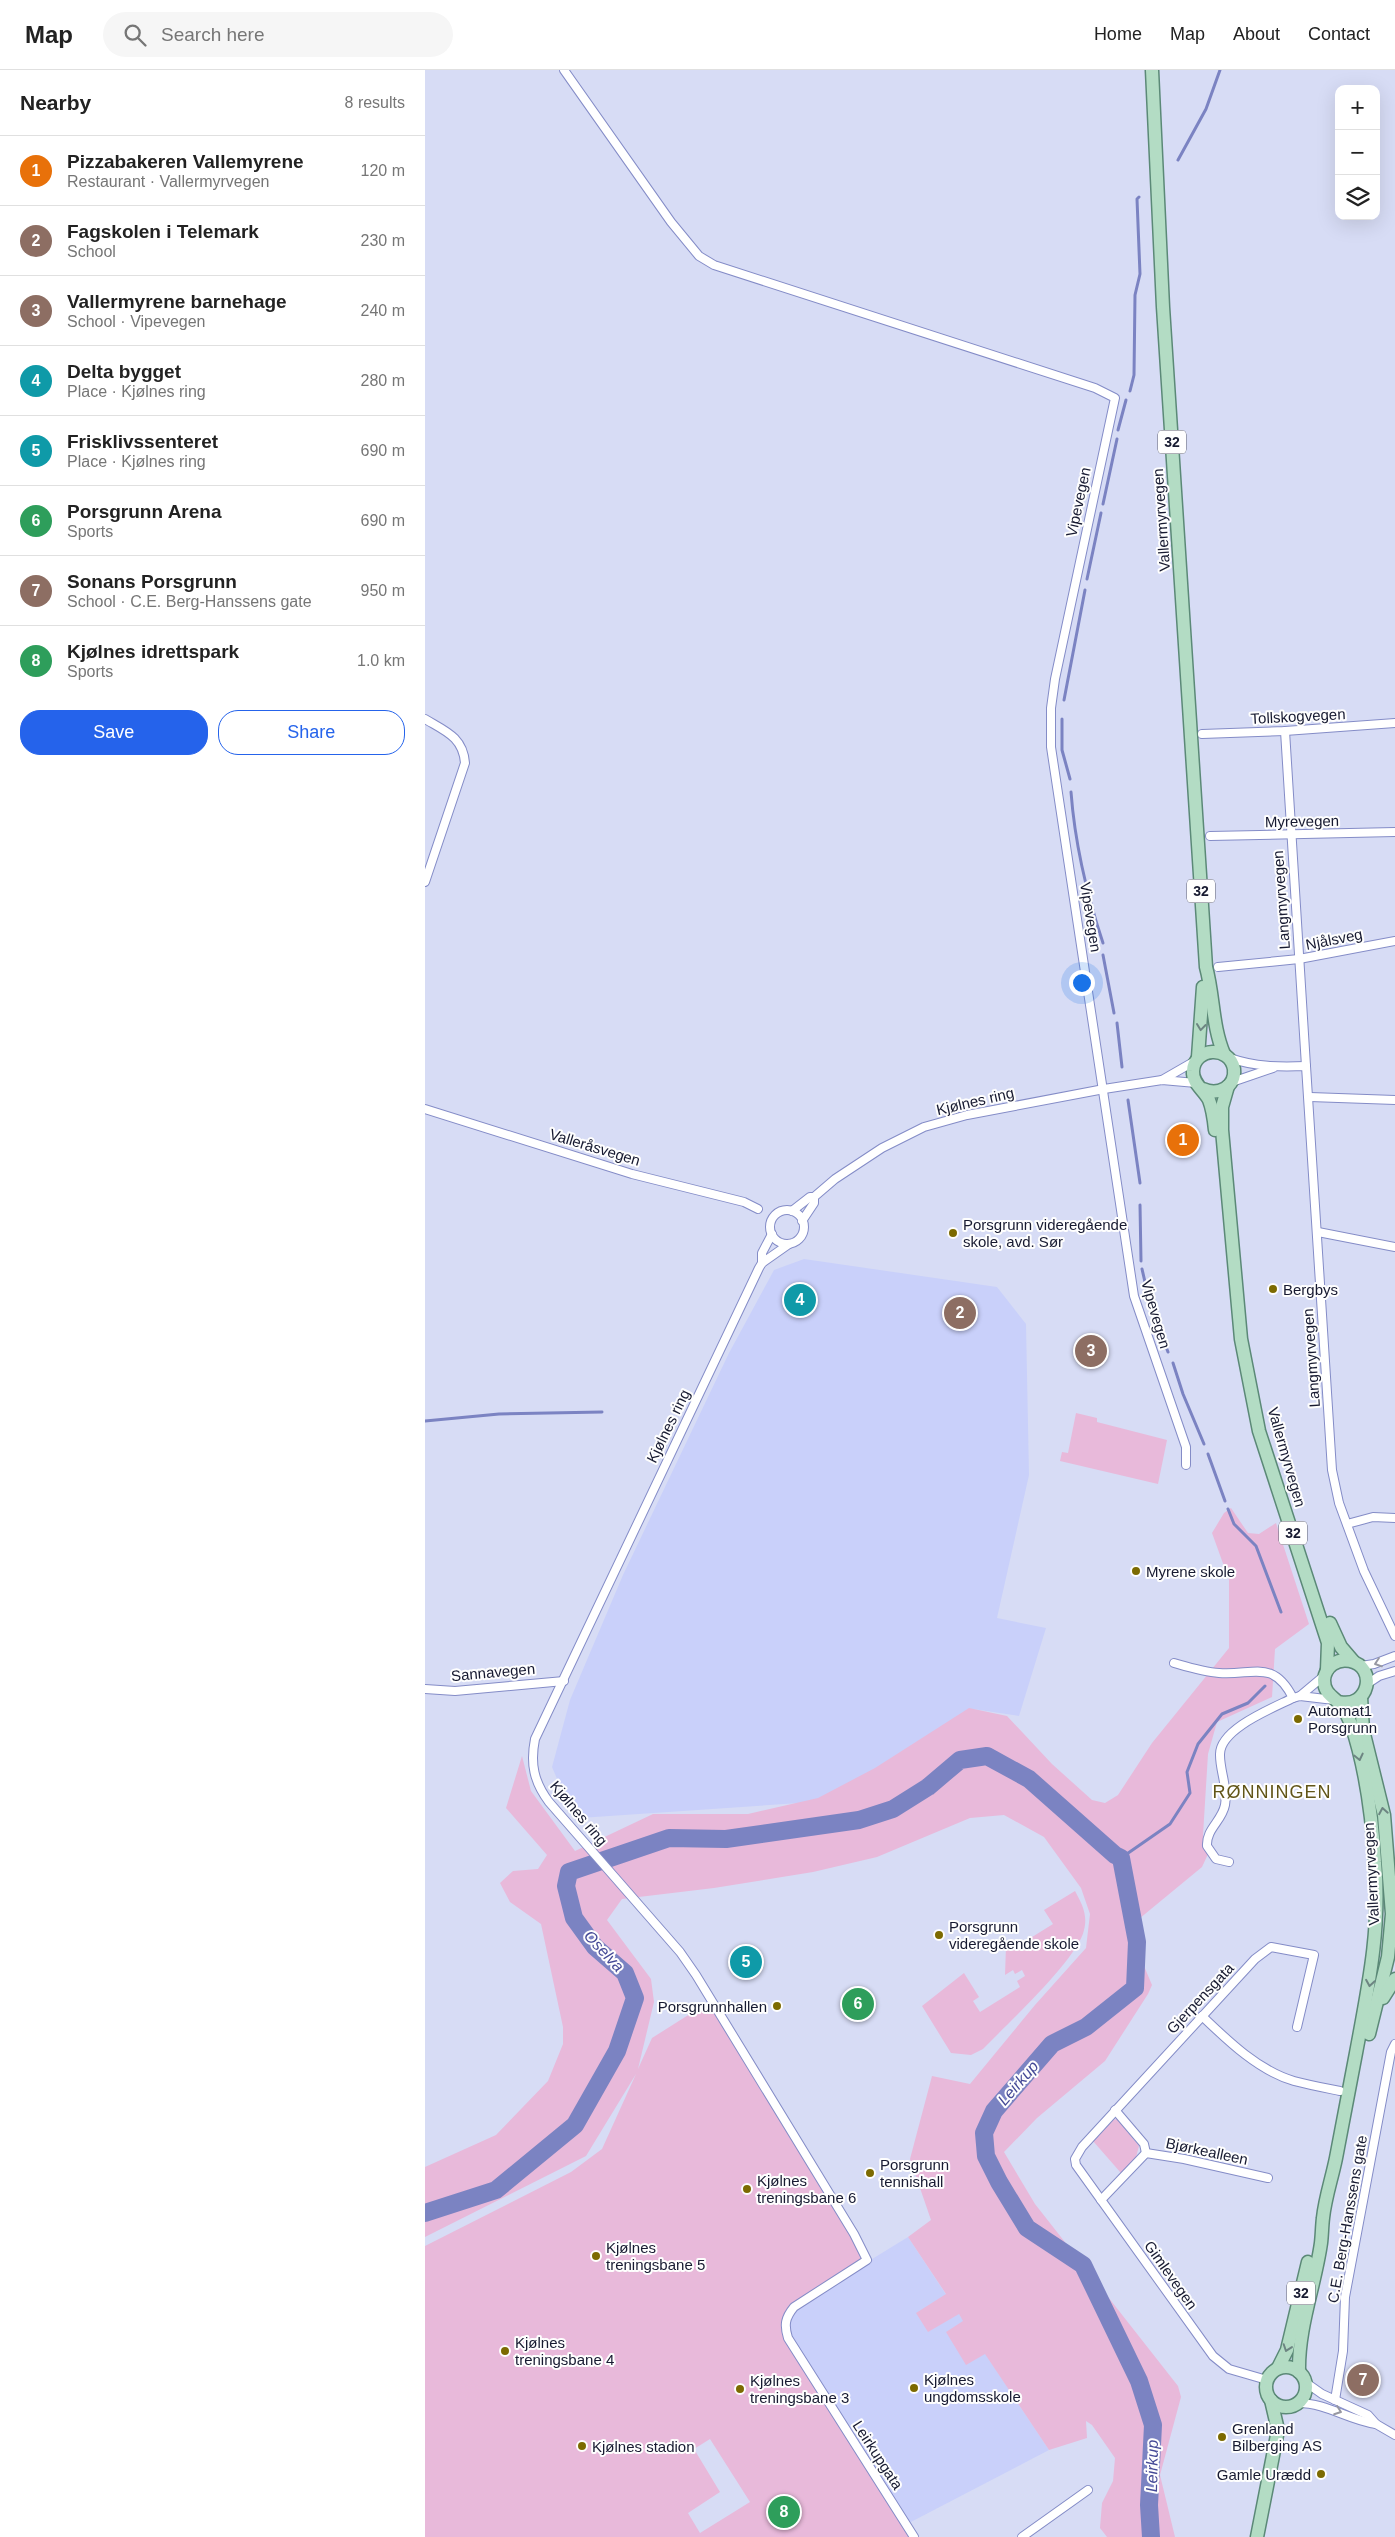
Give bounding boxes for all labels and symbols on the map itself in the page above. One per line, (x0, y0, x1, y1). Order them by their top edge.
road number: 32 (1158, 431, 1186, 454)
street label: Vipevegen (1062, 466, 1094, 538)
street label: Vallermyrvegen (1149, 468, 1173, 572)
street label: Tollskogvegen (1250, 705, 1346, 727)
street label: Myrevegen (1265, 812, 1339, 830)
street label: Langmyrvegen (1269, 850, 1293, 950)
road number: 32 (1187, 879, 1215, 902)
street label: Vipevegen (1077, 881, 1105, 953)
street label: Njålsveg (1304, 925, 1364, 953)
your location (1069, 970, 1095, 996)
one-way arrow (1196, 1024, 1207, 1032)
street label: Kjølnes ring (935, 1084, 1015, 1118)
pin: 1 (1167, 1121, 1199, 1159)
street label: Valleråsvegen (548, 1125, 642, 1169)
place label: Porsgrunn videregående skole, avd. Sør (963, 1216, 1127, 1250)
marker: Porsgrunn videregående skole, avd. Sør (947, 1227, 959, 1239)
street label: Vipevegen (1138, 1278, 1174, 1350)
pin: 4 (784, 1281, 816, 1319)
place label: Bergbys (1283, 1281, 1338, 1298)
marker: Bergbys (1267, 1283, 1279, 1295)
pin: 2 (944, 1294, 976, 1332)
street label: Langmyrvegen (1299, 1308, 1323, 1408)
pin: 3 (1075, 1332, 1107, 1370)
street label: Kjølnes ring (643, 1387, 693, 1465)
street label: Vallermyrvegen (1265, 1405, 1309, 1509)
road number: 32 (1279, 1522, 1307, 1545)
place label: Myrene skole (1146, 1563, 1235, 1580)
marker: Myrene skole (1130, 1565, 1142, 1577)
one-way arrow (1374, 1657, 1383, 1667)
street label: Sannavegen (450, 1660, 536, 1684)
place label: Automat1 Porsgrunn (1308, 1702, 1377, 1736)
marker: Automat1 Porsgrunn (1292, 1713, 1304, 1725)
one-way arrow (1354, 1753, 1364, 1762)
street label: Kjølnes ring (547, 1777, 611, 1849)
district label: RØNNINGEN (1212, 1782, 1332, 1802)
one-way arrow (1378, 1807, 1388, 1816)
street label: Vallermyrvegen (1360, 1822, 1382, 1926)
place label: Porsgrunn videregående skole (949, 1918, 1079, 1952)
water label: Oselva (581, 1927, 627, 1975)
marker: Porsgrunn videregående skole (933, 1929, 945, 1941)
pin: 5 (730, 1943, 762, 1981)
street label: Gjerpensgata (1163, 1959, 1237, 2037)
one-way arrow (1365, 1979, 1376, 1987)
pin: 6 (842, 1985, 874, 2023)
place label: Porsgrunnhallen (658, 1998, 767, 2015)
marker: Porsgrunnhallen (771, 2000, 783, 2012)
water label: Leirkup (994, 2058, 1042, 2108)
street label: Bjørkealleen (1164, 2134, 1250, 2168)
street label: C.E. Berg-Hanssens gate (1324, 2134, 1370, 2304)
place label: Porsgrunn tennishall (880, 2156, 949, 2190)
marker: Porsgrunn tennishall (864, 2167, 876, 2179)
place label: Kjølnes treningsbane 6 (757, 2172, 856, 2206)
marker: Kjølnes treningsbane 6 (741, 2183, 753, 2195)
street label: Gimlevegen (1141, 2237, 1201, 2313)
place label: Kjølnes treningsbane 5 (606, 2239, 705, 2273)
marker: Kjølnes treningsbane 5 (590, 2250, 602, 2262)
road number: 32 (1287, 2282, 1315, 2304)
place label: Kjølnes treningsbane 4 (515, 2334, 614, 2368)
one-way arrow (1283, 2343, 1293, 2352)
marker: Kjølnes treningsbane 4 (499, 2345, 511, 2357)
pin: 7 (1347, 2361, 1379, 2399)
place label: Kjølnes ungdomsskole (924, 2371, 1021, 2405)
place label: Kjølnes treningsbane 3 (750, 2372, 849, 2406)
marker: Kjølnes ungdomsskole (908, 2382, 920, 2394)
marker: Kjølnes treningsbane 3 (734, 2383, 746, 2395)
one-way arrow (1333, 2405, 1341, 2415)
street label: Leirkupgata (850, 2417, 907, 2493)
place label: Grenland Bilberging AS (1232, 2420, 1322, 2454)
marker: Grenland Bilberging AS (1216, 2431, 1228, 2443)
place label: Kjølnes stadion (592, 2438, 695, 2455)
marker: Kjølnes stadion (576, 2440, 588, 2452)
water label: Leirkup (1143, 2440, 1161, 2492)
place label: Gamle Urædd (1217, 2466, 1311, 2483)
marker: Gamle Urædd (1315, 2468, 1327, 2480)
pin: 8 (768, 2493, 800, 2531)

